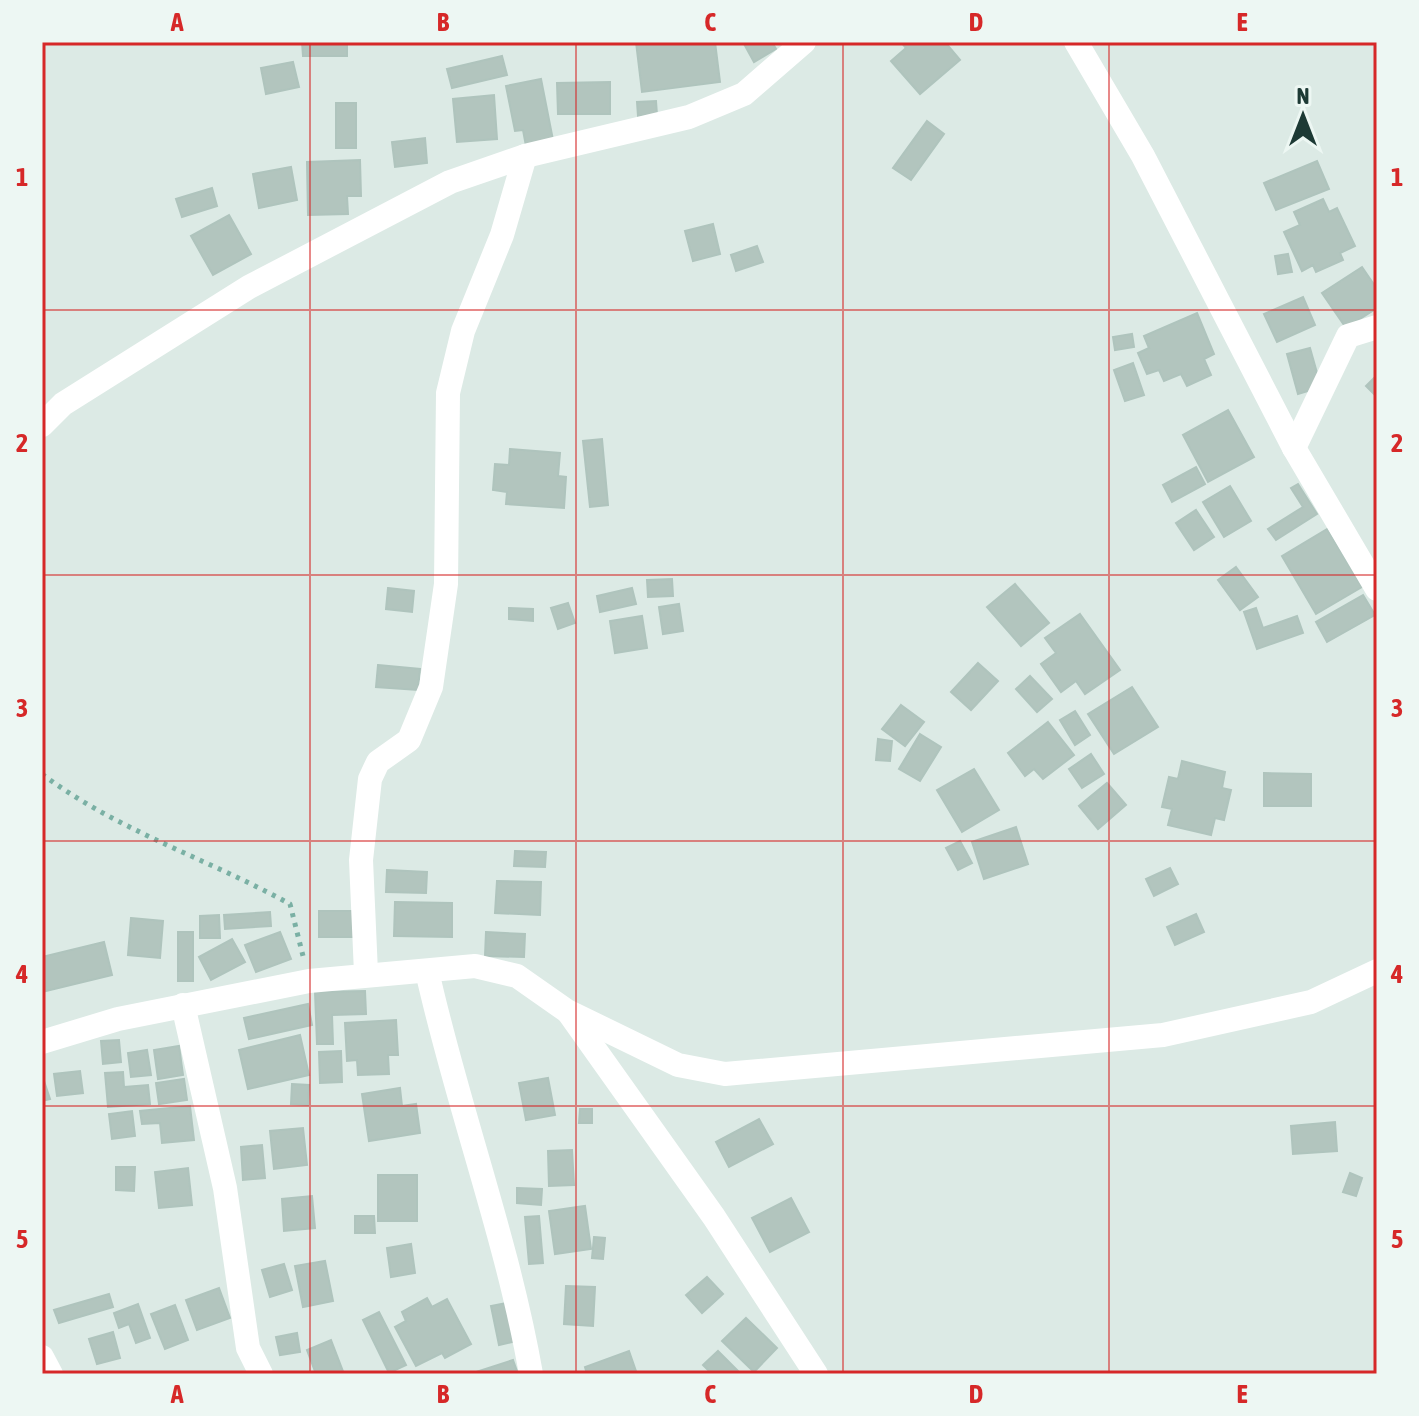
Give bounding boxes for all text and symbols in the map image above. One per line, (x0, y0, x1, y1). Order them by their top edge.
text: A (170, 7, 184, 37)
text: B (437, 7, 450, 37)
text: C (704, 7, 716, 37)
text: D (969, 7, 983, 37)
text: E (1236, 7, 1248, 37)
north arrow (1263, 76, 1343, 156)
text: N (1297, 83, 1309, 109)
text: 1 (16, 162, 28, 192)
text: 1 (1391, 162, 1403, 192)
text: 2 (16, 428, 28, 458)
text: 2 (1391, 428, 1403, 458)
text: 3 (16, 693, 28, 723)
text: 3 (1391, 693, 1403, 723)
text: 4 (15, 959, 28, 989)
text: 4 (1390, 959, 1403, 989)
text: 5 (16, 1224, 28, 1254)
text: 5 (1391, 1224, 1403, 1254)
text: A (170, 1379, 184, 1409)
text: B (437, 1379, 450, 1409)
text: C (704, 1379, 716, 1409)
text: D (969, 1379, 983, 1409)
text: E (1236, 1379, 1248, 1409)

